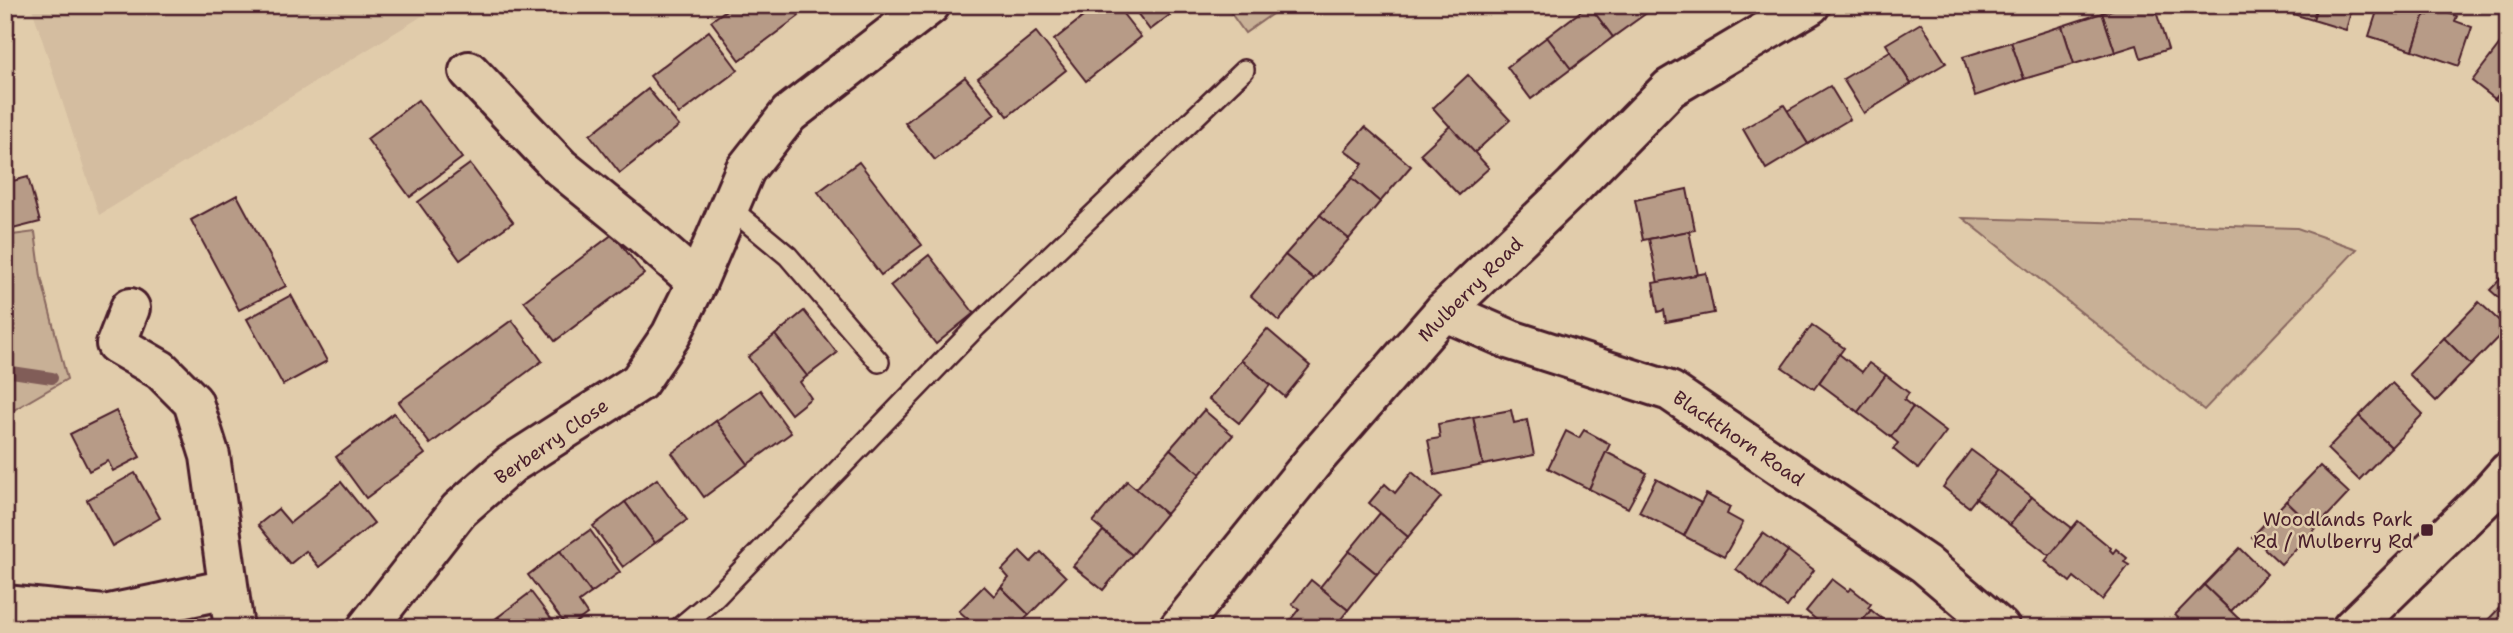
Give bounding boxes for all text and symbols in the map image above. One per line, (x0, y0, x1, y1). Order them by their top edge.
street label: Mulberry Road (1413, 232, 1528, 347)
street label: Blackthorn Road (1668, 385, 1809, 492)
street label: Berberry Close (489, 393, 613, 490)
place label: Woodlands Park Rd / Mulberry Rd (2253, 507, 2413, 554)
marker: Woodlands Park Rd / Mulberry Rd (2419, 522, 2435, 538)

